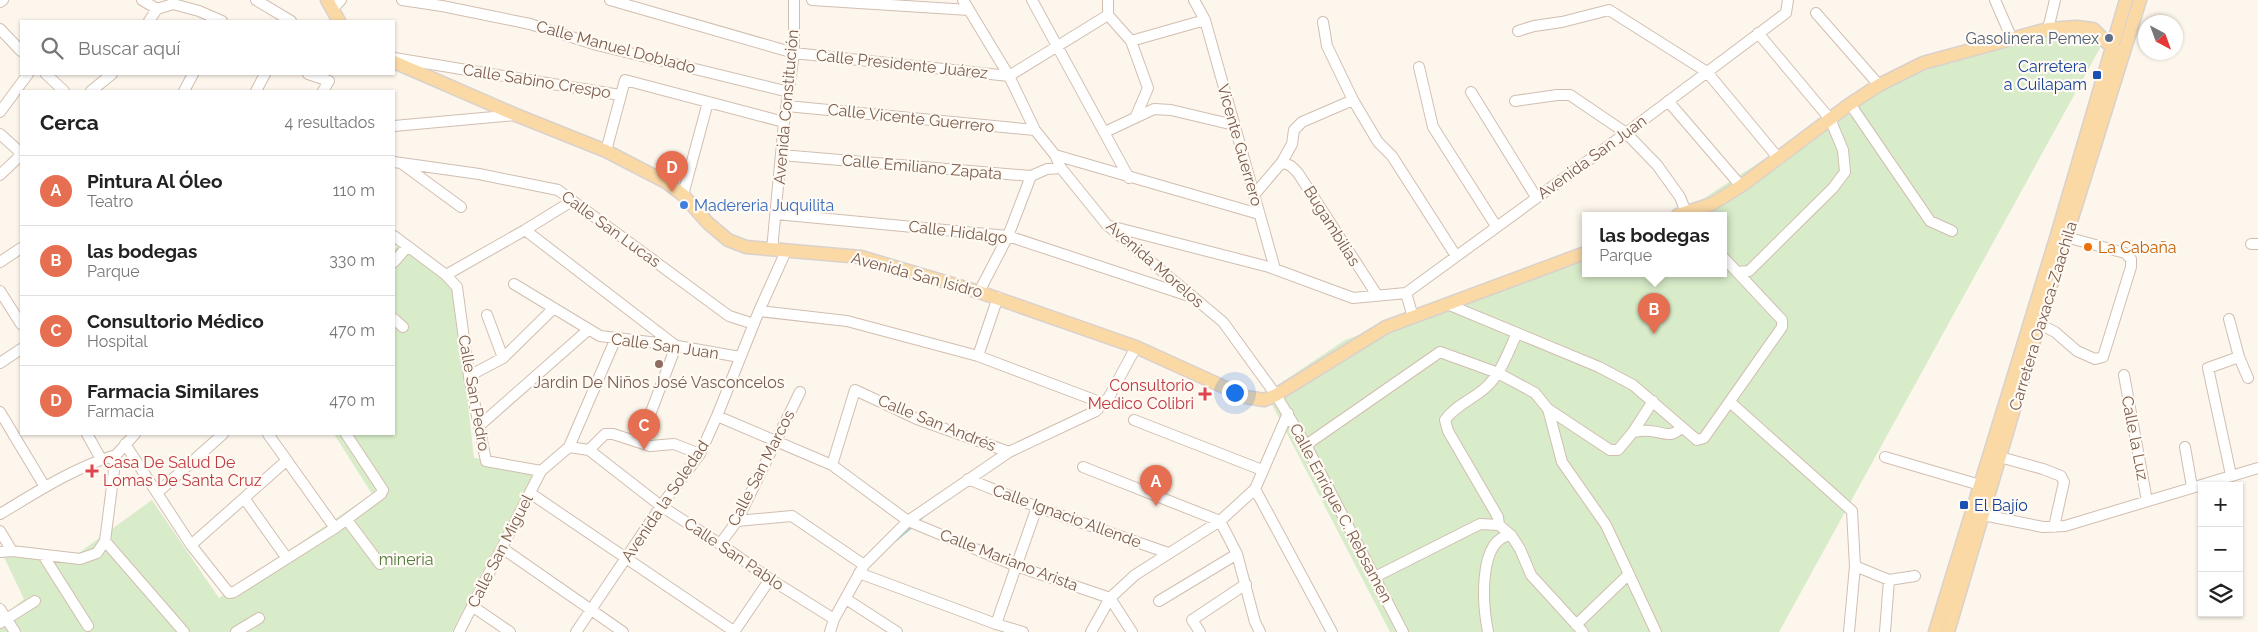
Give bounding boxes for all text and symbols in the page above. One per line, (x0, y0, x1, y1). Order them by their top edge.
north arrow (2138, 15, 2183, 60)
street label: Calle Manuel Doblado (534, 17, 698, 77)
search box (20, 20, 395, 75)
street label: Avenida Constitución (770, 29, 802, 185)
place label: Gasolinera Pemex (1966, 29, 2099, 48)
marker: Gasolinera Pemex (2103, 32, 2115, 44)
icon: search (38, 34, 66, 62)
text: Buscar aquí (78, 37, 180, 59)
street label: Calle Presidente Juárez (815, 46, 989, 83)
place label: Carretera a Cuilapam (2004, 57, 2087, 94)
street label: Calle Sabino Crespo (462, 60, 612, 102)
marker: Carretera a Cuilapam (2091, 69, 2103, 81)
street label: Vicente Guerrero (1214, 82, 1266, 208)
street label: Calle Vicente Guerrero (827, 100, 995, 136)
text: Cerca (40, 110, 99, 135)
street label: Avenida San Juan (1534, 111, 1650, 203)
text: 4 resultados (285, 113, 375, 132)
pin: D (656, 151, 688, 192)
street label: Calle Emiliano Zapata (841, 151, 1003, 183)
text: Pintura Al Óleo (87, 170, 222, 192)
text: A (51, 181, 61, 200)
text: 110 m (333, 181, 375, 200)
street label: Bugambilias (1300, 182, 1364, 270)
street label: Calle San Lucas (558, 187, 664, 271)
text: Teatro (87, 192, 133, 211)
place label: Madereria Juquilita (694, 196, 834, 215)
marker: Madereria Juquilita (678, 199, 690, 211)
popup (1582, 212, 1727, 277)
street label: Avenida Morelos (1102, 216, 1208, 312)
street label: Calle Hidalgo (907, 217, 1009, 247)
street label: Carretera Oaxaca-Zaachila (2005, 219, 2081, 413)
text: las bodegas (1599, 224, 1710, 246)
place label: La Cabaña (2098, 238, 2176, 257)
text: las bodegas (87, 240, 197, 262)
marker: La Cabaña (2082, 241, 2094, 253)
text: Parque (1599, 246, 1652, 265)
street label: Avenida San Isidro (849, 248, 985, 302)
text: B (51, 251, 61, 270)
text: 330 m (329, 251, 375, 270)
text: Parque (87, 262, 140, 281)
pin: B (1638, 293, 1670, 334)
text: Consultorio Médico (87, 310, 264, 332)
text: C (51, 321, 61, 340)
text: 470 m (329, 321, 375, 340)
street label: Calle San Juan (610, 329, 720, 363)
text: Hospital (87, 332, 148, 351)
street label: Calle San Pedro (454, 333, 494, 453)
marker: Jardin De Niños José Vasconcelos (653, 358, 665, 370)
place label: Jardin De Niños José Vasconcelos (534, 373, 785, 392)
place label: Consultorio Medico Colibri (1088, 376, 1194, 413)
text: Farmacia Similares (87, 380, 259, 402)
your location (1222, 380, 1248, 406)
marker: Consultorio Medico Colibri (1198, 387, 1212, 401)
text: D (50, 391, 62, 410)
text: 470 m (329, 391, 375, 410)
street label: Calle San Andrés (875, 391, 999, 455)
street label: Calle la Luz (2117, 394, 2153, 482)
text: Farmacia (87, 402, 154, 421)
street label: Calle San Marcos (724, 407, 799, 529)
pin: C (628, 409, 660, 450)
street label: Calle Enrique C. Rebsamen (1286, 420, 1396, 606)
street label: Avenida la Soledad (617, 437, 713, 565)
place label: Casa De Salud De Lomas De Santa Cruz (103, 453, 262, 490)
marker: Casa De Salud De Lomas De Santa Cruz (85, 464, 99, 478)
pin: A (1140, 465, 1172, 506)
street label: Calle Ignacio Allende (990, 480, 1144, 552)
map controls (2198, 482, 2243, 617)
button: + (2198, 482, 2243, 527)
street label: Calle San Miguel (463, 491, 537, 611)
place label: El Bajío (1974, 496, 2028, 515)
marker: El Bajío (1958, 499, 1970, 511)
street label: Calle San Pablo (681, 514, 787, 594)
street label: Calle Mariano Arista (937, 525, 1081, 595)
button: − (2198, 527, 2243, 572)
park label: mineria (379, 550, 433, 569)
button: layers (2198, 572, 2243, 617)

